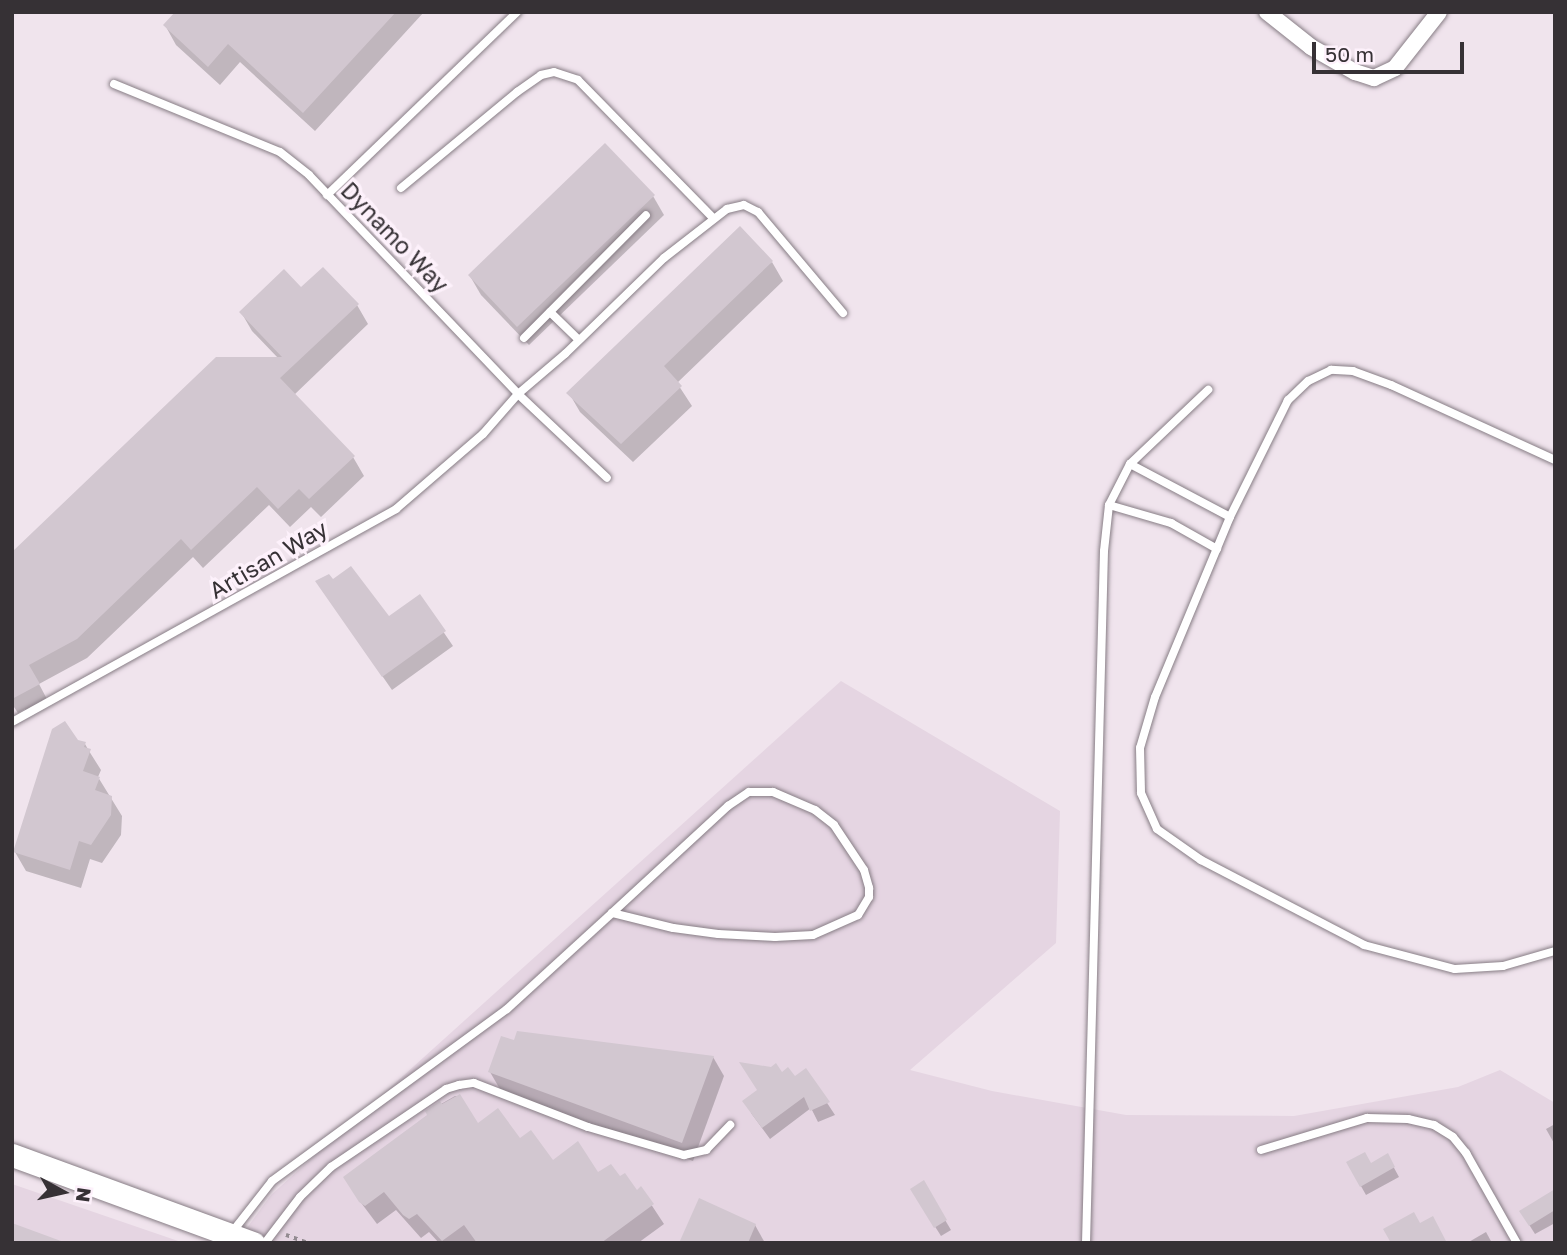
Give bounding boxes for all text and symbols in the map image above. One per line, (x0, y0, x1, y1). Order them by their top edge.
scale bar (1315, 28, 1467, 72)
text: 50 m (1325, 41, 1374, 67)
street label: Dynamo Way (336, 176, 454, 298)
street label: Artisan Way (204, 514, 332, 604)
north arrow (28, 1157, 98, 1227)
text: N (72, 1186, 97, 1204)

